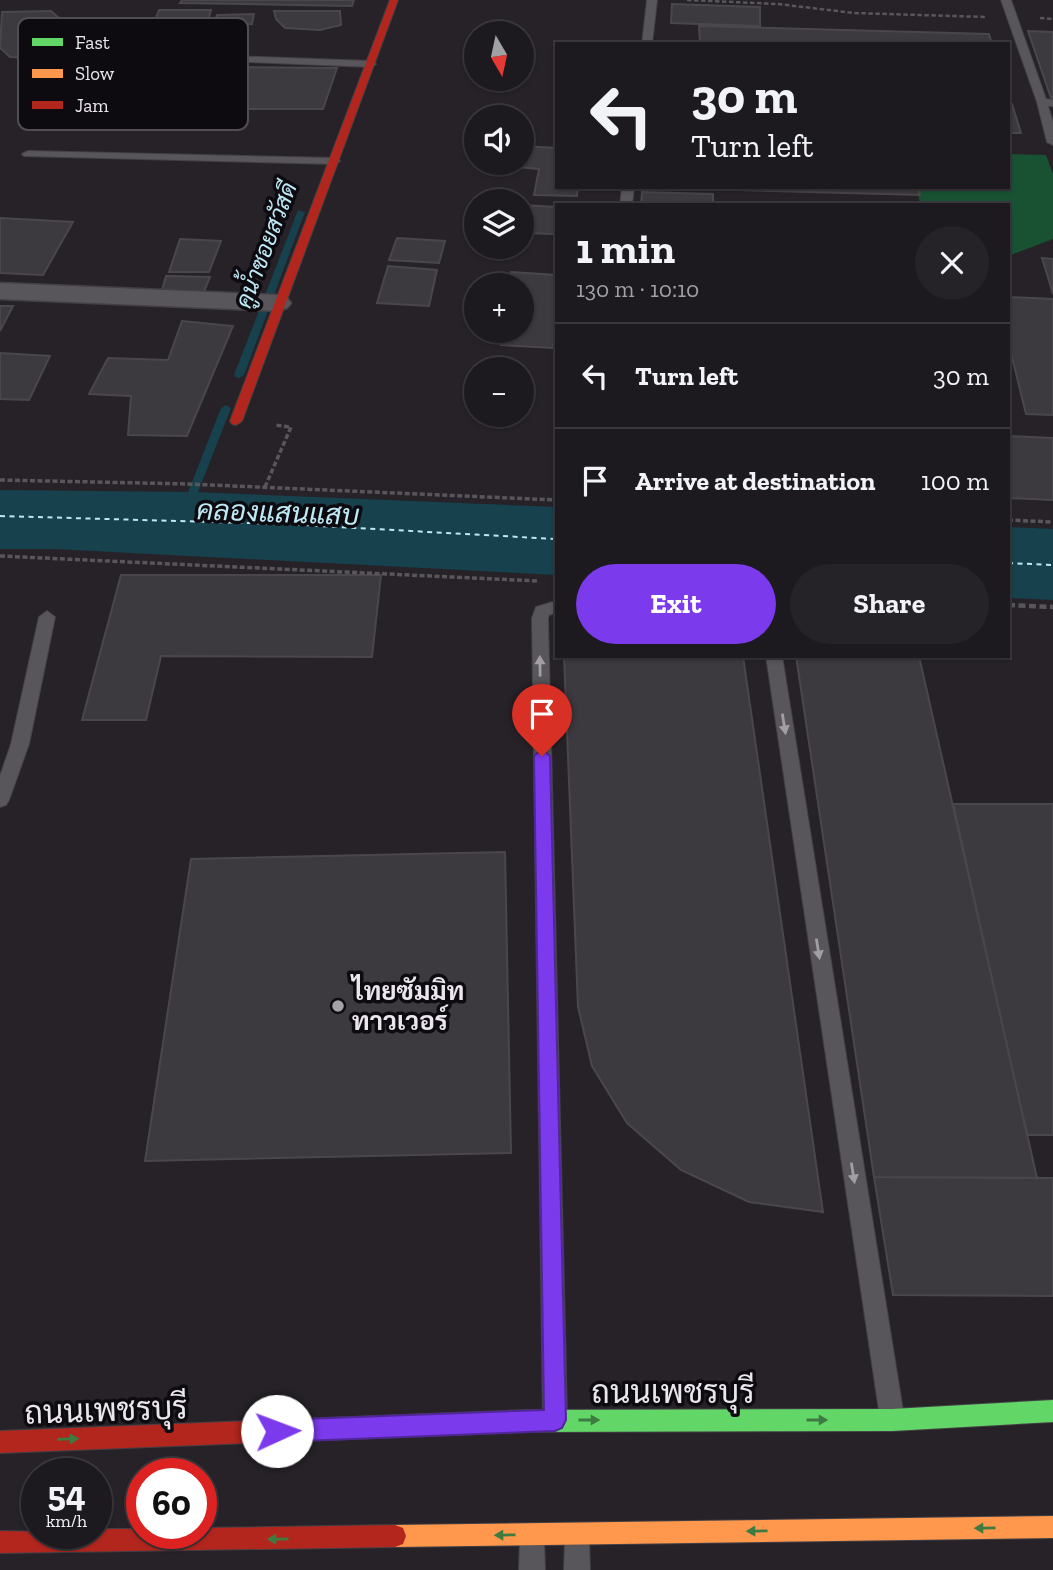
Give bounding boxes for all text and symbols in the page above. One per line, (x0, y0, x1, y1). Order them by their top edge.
legend (18, 18, 248, 130)
north arrow (464, 21, 534, 91)
map controls (464, 21, 534, 427)
text: Fast (75, 31, 110, 54)
text: Slow (75, 62, 115, 85)
text: 30 m (691, 67, 797, 126)
icon: left (576, 70, 667, 161)
text: Jam (75, 94, 109, 117)
button: sound (464, 105, 534, 175)
text: Turn left (691, 127, 813, 165)
water label: คูน้ำซอยสวัสดี (224, 174, 306, 313)
button: layers (464, 189, 534, 259)
text: 1 min (576, 223, 675, 274)
button: close (915, 226, 989, 300)
button: + (464, 273, 534, 343)
text: 130 m · 10:10 (576, 275, 699, 303)
button: − (464, 357, 534, 427)
icon: left (576, 357, 614, 395)
text: Turn left (635, 360, 738, 392)
text: 30 m (933, 360, 989, 392)
icon: arrive (576, 462, 614, 500)
text: Arrive at destination (635, 465, 875, 497)
text: 100 m (921, 465, 989, 497)
water label: คลองแสนแสบ (196, 493, 360, 532)
button: Exit (576, 564, 776, 644)
button: Share (790, 564, 989, 644)
one-way arrow (535, 655, 546, 677)
pin (512, 684, 572, 756)
icon: arrive (523, 695, 561, 733)
one-way arrow (779, 713, 790, 735)
one-way arrow (813, 938, 824, 960)
place label: ไทยซัมมิท ทาวเวอร์ (350, 974, 464, 1037)
marker: ไทยซัมมิท ทาวเวอร์ (330, 998, 346, 1014)
one-way arrow (848, 1163, 859, 1185)
street label: ถนนเพชรบุรี (591, 1372, 755, 1414)
street label: ถนนเพชรบุรี (24, 1387, 188, 1435)
position arrow (240, 1394, 314, 1468)
one-way arrow (579, 1414, 601, 1426)
one-way arrow (806, 1414, 828, 1426)
one-way arrow (57, 1434, 79, 1445)
speed limit sign: 60 (126, 1458, 217, 1549)
text: 54 (47, 1473, 86, 1515)
text: km/h (46, 1510, 87, 1532)
one-way arrow (974, 1522, 996, 1534)
one-way arrow (746, 1526, 768, 1537)
one-way arrow (494, 1530, 516, 1541)
one-way arrow (267, 1533, 289, 1544)

